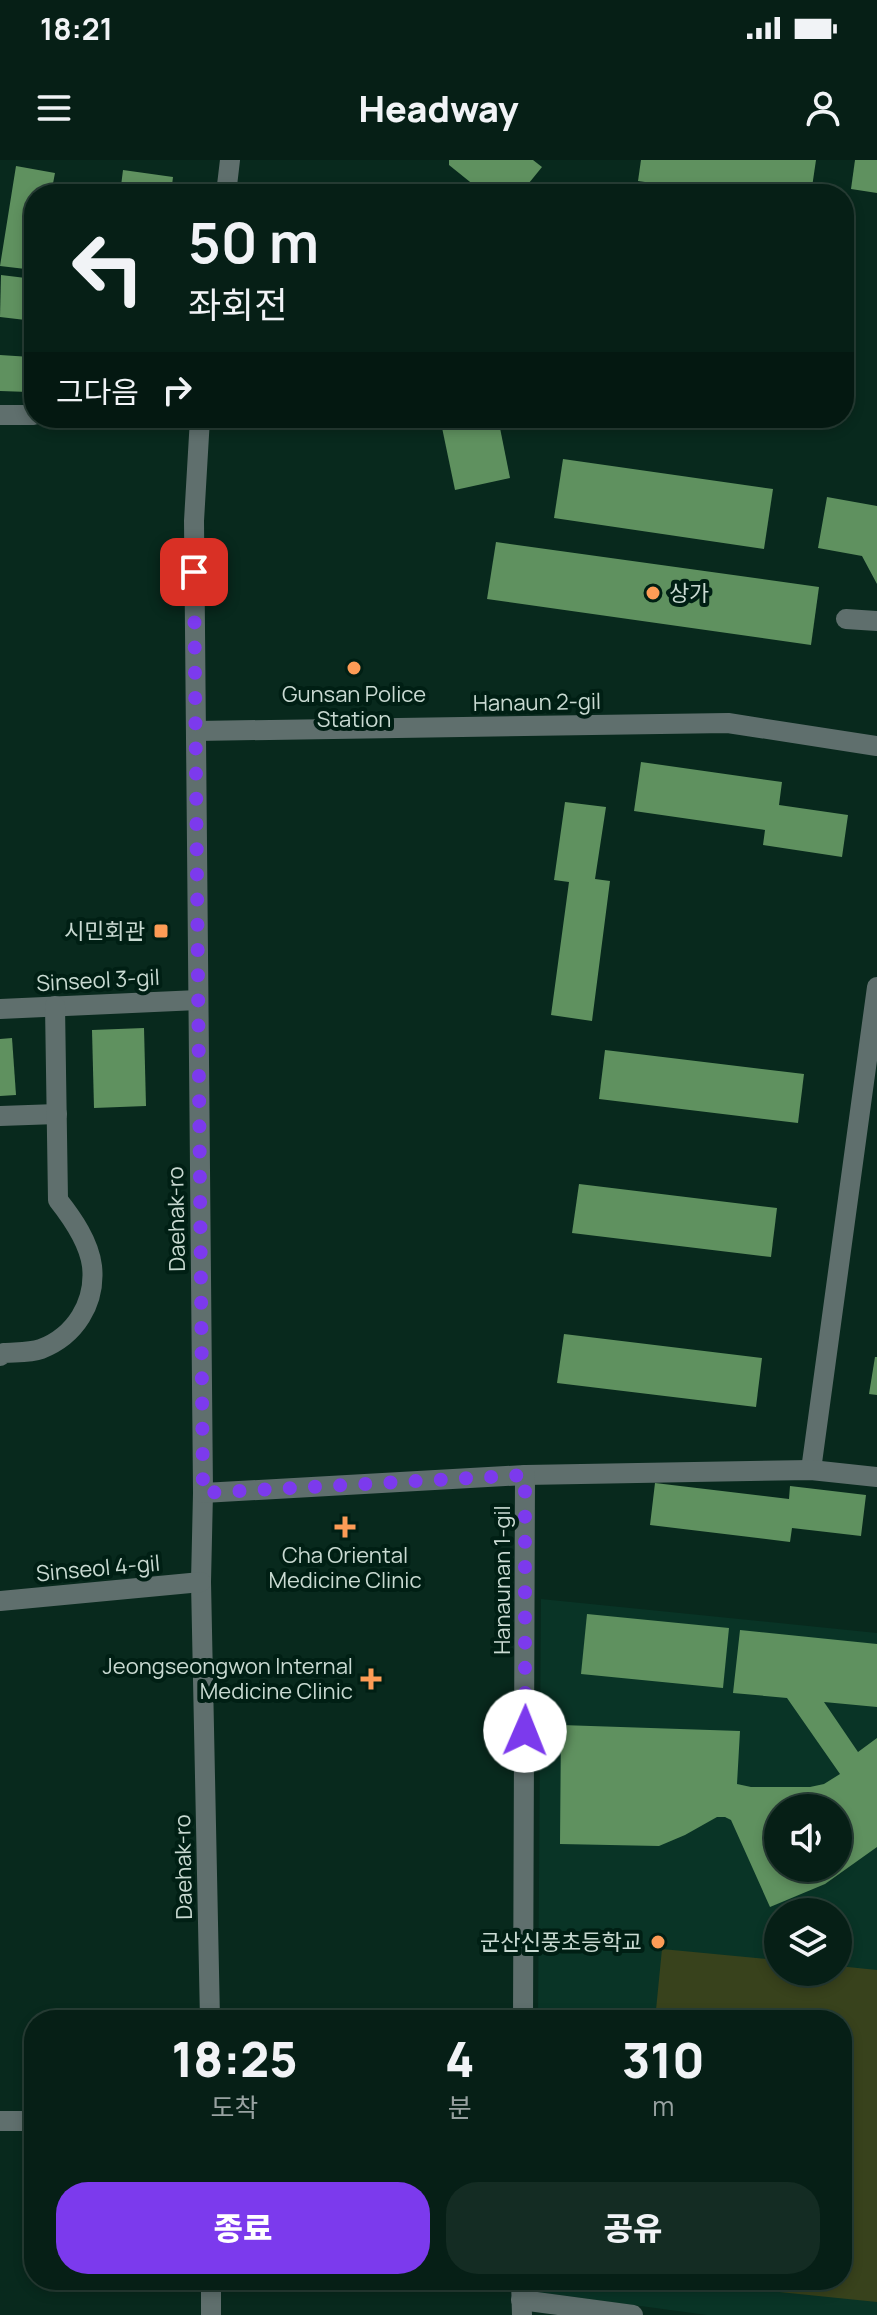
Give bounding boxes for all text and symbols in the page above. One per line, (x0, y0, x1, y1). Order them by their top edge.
text: 18:21 (40, 8, 113, 49)
text: Headway (358, 84, 519, 133)
icon: menu (32, 86, 76, 130)
icon: person (801, 86, 845, 130)
text: 50 m (188, 203, 319, 280)
icon: left (56, 216, 160, 320)
text: 좌회전 (188, 280, 287, 329)
icon: right (155, 368, 199, 412)
text: 그다음 (56, 371, 139, 412)
pin (160, 538, 228, 606)
icon: arrive (172, 550, 216, 594)
place label: 상가 (669, 578, 709, 608)
marker: 상가 (644, 584, 662, 602)
marker: Gunsan Police Station (345, 659, 363, 677)
place label: Gunsan Police Station (282, 679, 426, 734)
street label: Hanaun 2-gil (473, 686, 601, 718)
place label: 시민회관 (64, 916, 145, 946)
marker: 시민회관 (152, 922, 170, 940)
street label: Sinseol 3-gil (36, 962, 160, 998)
street label: Daehak-ro (160, 1166, 192, 1272)
street label: Hanaunan 1-gil (487, 1505, 517, 1655)
marker: Cha Oriental Medicine Clinic (334, 1516, 356, 1538)
place label: Cha Oriental Medicine Clinic (268, 1540, 422, 1595)
street label: Sinseol 4-gil (35, 1548, 161, 1588)
place label: Jeongseongwon Internal Medicine Clinic (103, 1651, 353, 1706)
marker: Jeongseongwon Internal Medicine Clinic (360, 1668, 382, 1690)
position arrow (483, 1689, 567, 1773)
map controls (764, 1794, 852, 1986)
button: sound (764, 1794, 852, 1882)
street label: Daehak-ro (167, 1814, 199, 1920)
button: layers (764, 1898, 852, 1986)
place label: 군산신풍초등학교 (480, 1927, 642, 1957)
marker: 군산신풍초등학교 (649, 1933, 667, 1951)
text: 18:25 (171, 2026, 298, 2091)
text: 4 (445, 2026, 475, 2091)
text: 310 (622, 2027, 705, 2092)
text: m (652, 2088, 674, 2124)
text: 도착 (211, 2089, 258, 2125)
text: 분 (448, 2089, 472, 2125)
button: 종료 (56, 2182, 430, 2274)
button: 공유 (446, 2182, 820, 2274)

